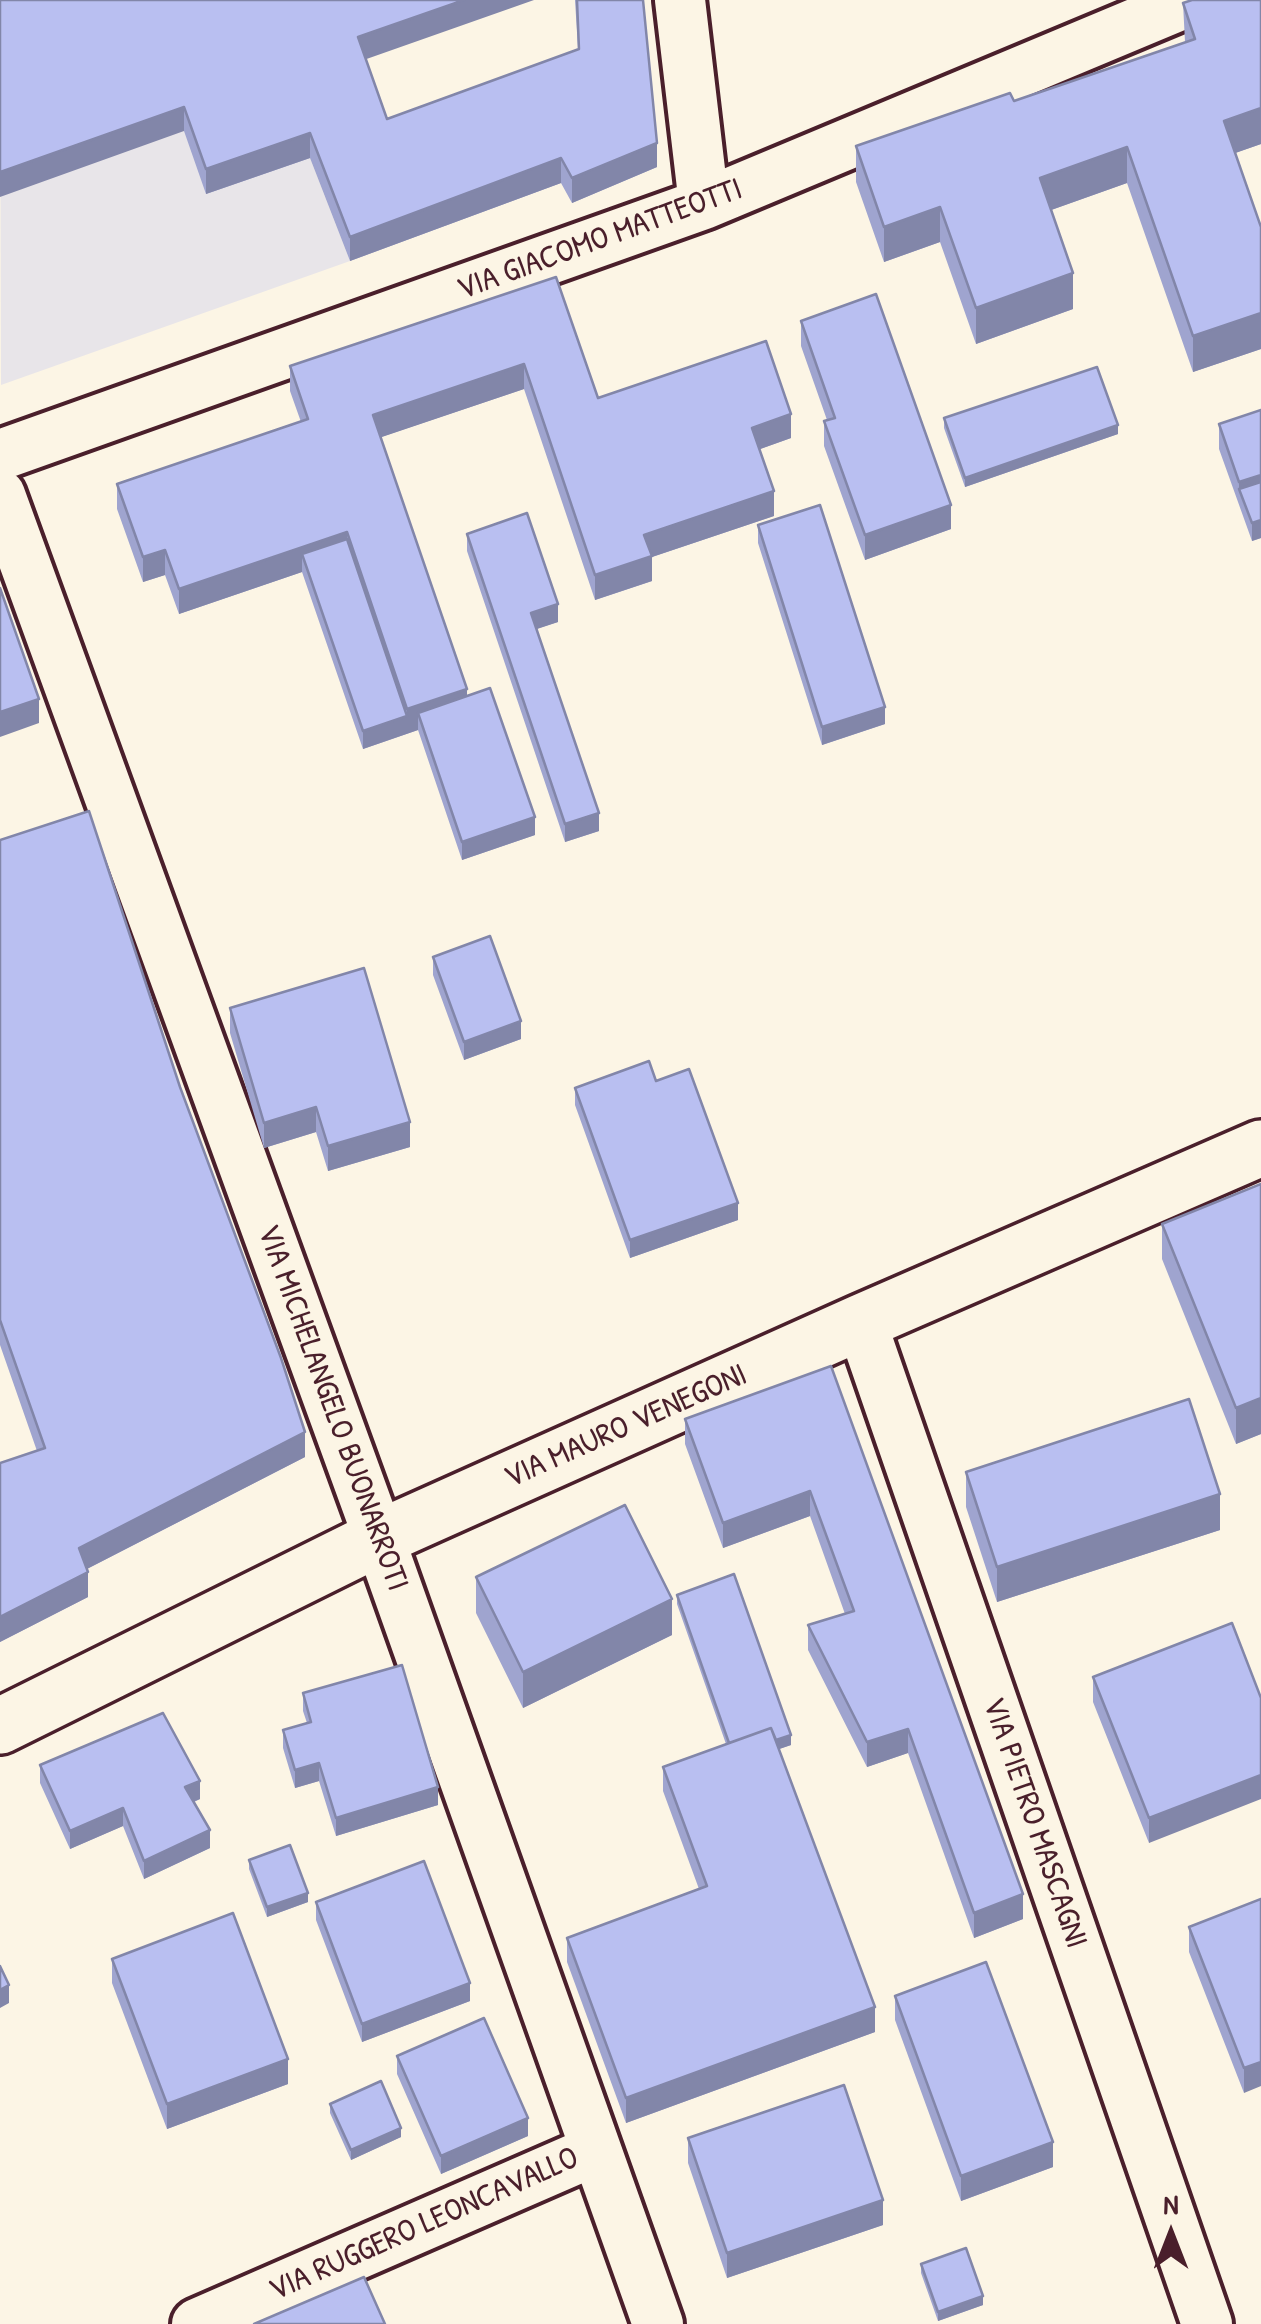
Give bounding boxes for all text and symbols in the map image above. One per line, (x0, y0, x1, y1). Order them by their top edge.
street label: VIA GIACOMO MATTEOTTI (452, 171, 748, 309)
street label: VIA MICHELANGELO BUONARROTI (248, 1220, 416, 1596)
street label: VIA MAURO VENEGONI (499, 1356, 753, 1498)
street label: VIA PIETRO MASCAGNI (973, 1693, 1095, 1953)
street label: VIA RUGGERO LEONCAVALLO (263, 2139, 585, 2311)
north arrow (1121, 2184, 1221, 2284)
text: N (1164, 2185, 1178, 2223)

